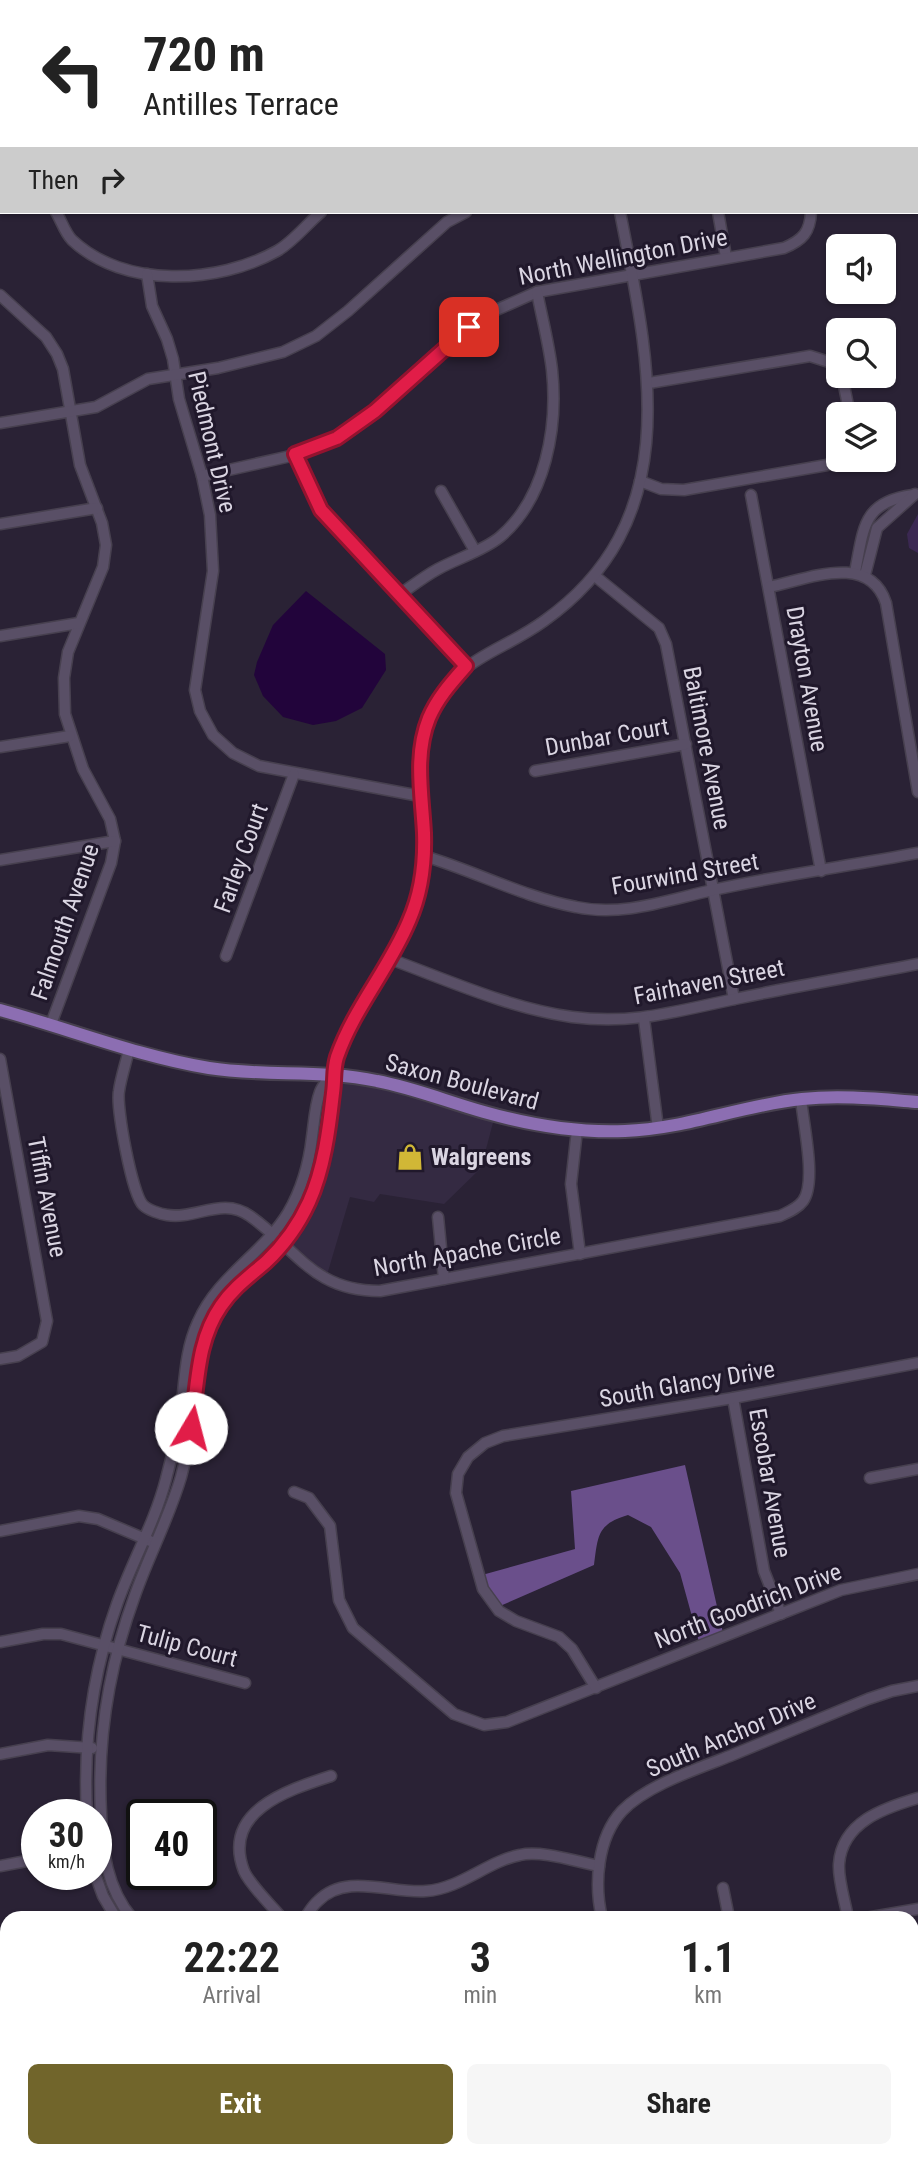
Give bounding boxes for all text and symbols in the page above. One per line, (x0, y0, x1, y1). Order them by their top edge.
text: 720 m (143, 26, 265, 83)
icon: left (28, 28, 119, 119)
text: Antilles Terrace (143, 85, 339, 123)
icon: right (93, 161, 131, 199)
text: Then (28, 165, 79, 195)
street label: North Wellington Drive (516, 223, 730, 291)
map controls (826, 234, 896, 472)
button: sound (826, 234, 896, 304)
pin (439, 297, 499, 357)
icon: arrive (450, 308, 488, 346)
button: search (826, 318, 896, 388)
street label: Piedmont Drive (182, 369, 242, 515)
button: layers (826, 402, 896, 472)
street label: Drayton Avenue (780, 604, 834, 754)
street label: Baltimore Avenue (677, 664, 737, 832)
street label: Dunbar Court (543, 712, 671, 762)
street label: Farley Court (208, 799, 274, 917)
street label: Falmouth Avenue (25, 840, 105, 1004)
street label: Fourwind Street (609, 847, 761, 901)
street label: Fairhaven Street (631, 954, 787, 1010)
street label: Saxon Boulevard (382, 1048, 542, 1116)
street label: Tiffin Avenue (22, 1134, 72, 1260)
shop icon: Walgreens (395, 1142, 425, 1172)
place label: Walgreens (431, 1143, 532, 1171)
street label: North Apache Circle (371, 1222, 563, 1282)
street label: South Glancy Drive (597, 1355, 777, 1413)
position arrow (154, 1391, 228, 1465)
street label: Escobar Avenue (743, 1406, 797, 1560)
street label: North Goodrich Drive (651, 1557, 845, 1655)
street label: Tulip Court (133, 1619, 241, 1673)
street label: South Anchor Drive (642, 1687, 820, 1783)
speed limit sign: 40 (126, 1799, 217, 1890)
text: 30 (49, 1815, 84, 1856)
text: km/h (48, 1851, 85, 1872)
text: 22:22 (184, 1933, 280, 1982)
text: 3 (470, 1933, 491, 1982)
text: 1.1 (681, 1933, 735, 1982)
text: Arrival (202, 1982, 261, 2009)
text: min (463, 1982, 497, 2009)
text: km (694, 1982, 722, 2009)
button: Exit (28, 2064, 453, 2144)
button: Share (467, 2064, 891, 2144)

